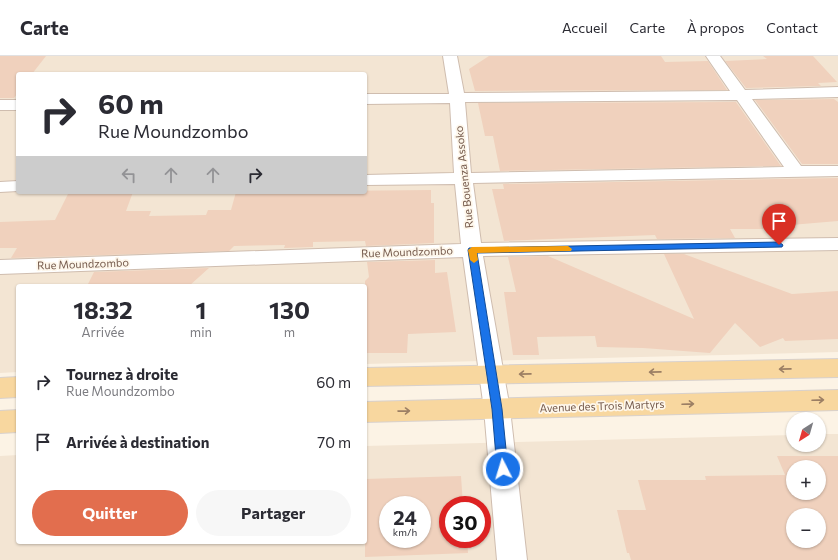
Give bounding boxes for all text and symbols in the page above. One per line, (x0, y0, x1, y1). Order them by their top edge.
text: Carte (20, 16, 69, 39)
text: Accueil (562, 19, 608, 36)
text: Carte (630, 19, 665, 36)
text: À propos (687, 19, 744, 36)
text: Contact (766, 19, 818, 36)
text: 60 m (98, 86, 164, 120)
icon: right (32, 88, 84, 140)
text: Rue Moundzombo (98, 120, 248, 142)
street label: Rue Bouenza Assoko (452, 125, 475, 229)
icon: left (118, 164, 140, 186)
icon: ahead (160, 164, 182, 186)
icon: ahead (202, 164, 224, 186)
icon: right (244, 164, 266, 186)
pin (762, 204, 796, 245)
icon: arrive (768, 210, 790, 232)
street label: Rue Moundzombo (361, 243, 454, 260)
street label: Rue Moundzombo (37, 255, 130, 272)
text: 18:32 (73, 295, 133, 324)
text: 1 (195, 295, 206, 324)
text: 130 (269, 295, 310, 324)
text: Arrivée (81, 324, 124, 340)
text: min (190, 324, 212, 340)
text: m (284, 324, 295, 340)
text: Tournez à droite (66, 365, 178, 383)
one-way arrow (779, 365, 792, 373)
one-way arrow (649, 368, 662, 376)
one-way arrow (519, 370, 532, 378)
icon: right (32, 371, 54, 393)
text: 60 m (316, 373, 351, 391)
text: Rue Moundzombo (66, 383, 175, 399)
one-way arrow (811, 396, 824, 404)
street label: Avenue des Trois Martyrs (539, 397, 665, 414)
one-way arrow (681, 400, 694, 408)
one-way arrow (397, 408, 410, 415)
north arrow (786, 412, 826, 452)
map controls (786, 412, 826, 548)
icon: arrive (32, 431, 54, 453)
text: Arrivée à destination (66, 433, 209, 451)
text: 70 m (317, 433, 351, 451)
position arrow (482, 448, 524, 490)
button: + (786, 460, 826, 500)
button: Quitter (32, 490, 188, 536)
button: Partager (196, 490, 351, 536)
speed limit sign: 30 (439, 496, 491, 548)
text: 24 (393, 505, 417, 529)
button: − (786, 508, 826, 548)
text: km/h (393, 526, 417, 538)

